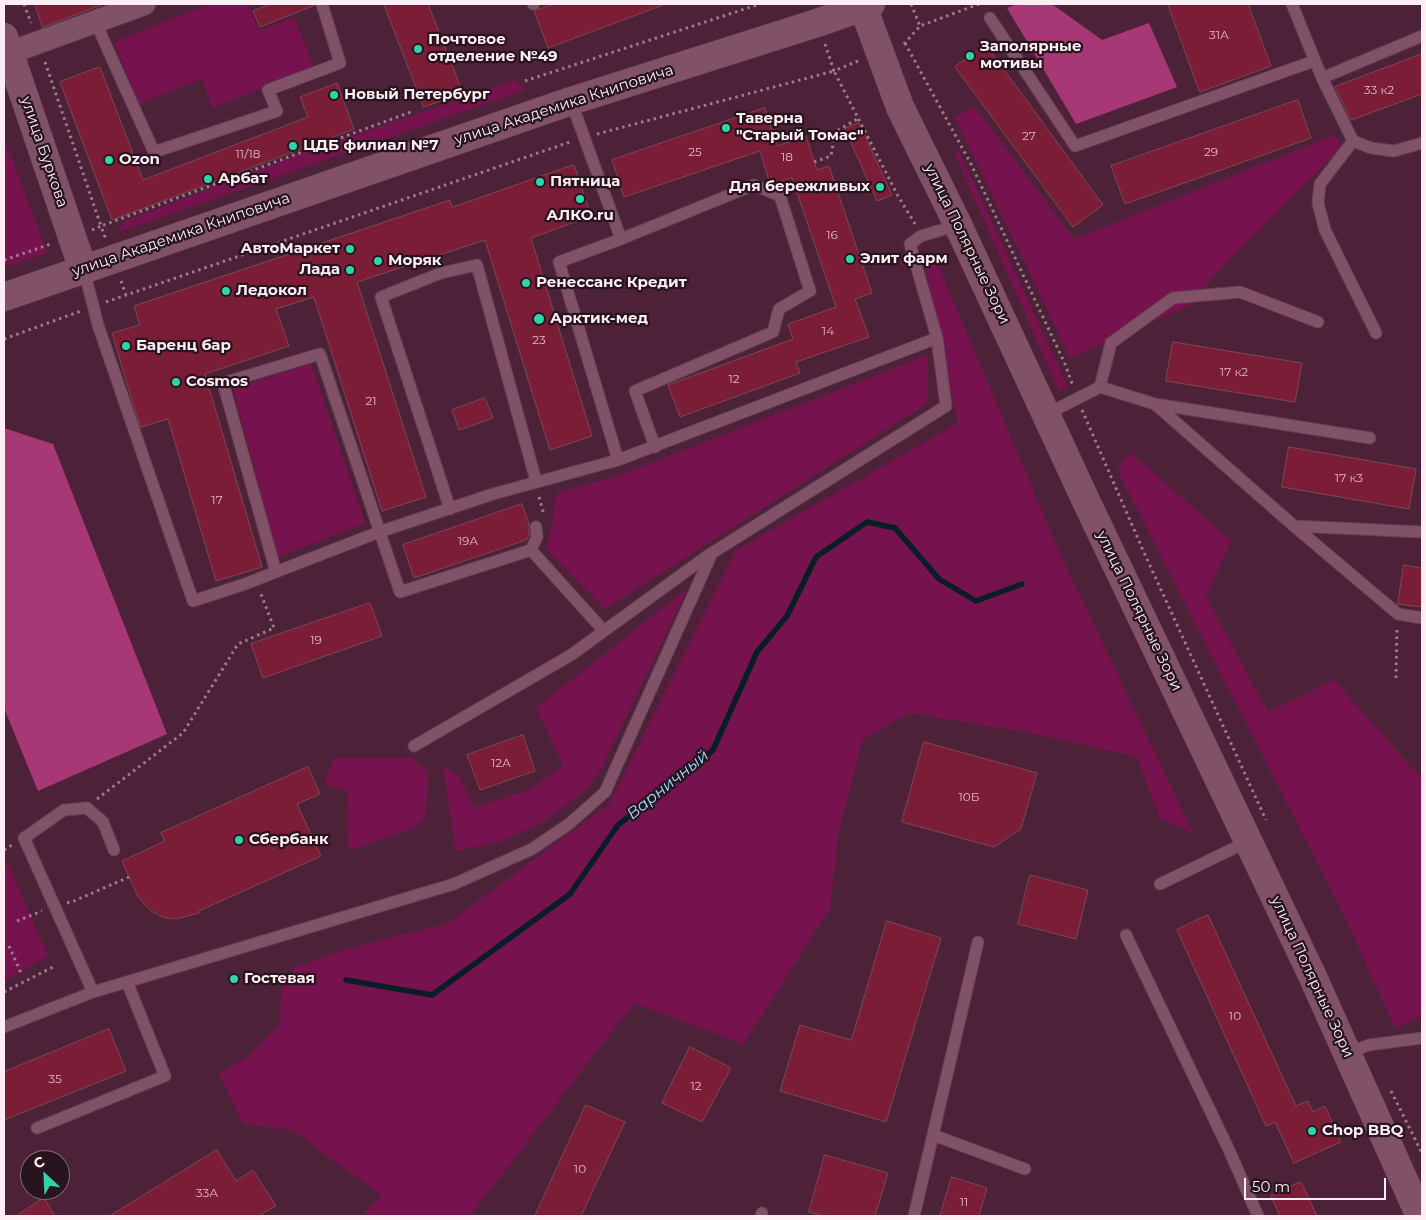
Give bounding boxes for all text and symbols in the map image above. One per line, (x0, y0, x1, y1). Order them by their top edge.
house number: 31А (1209, 28, 1229, 42)
place label: Почтовое отделение №49 (428, 31, 558, 66)
place label: Заполярные мотивы (980, 38, 1082, 73)
marker: Почтовое отделение №49 (412, 43, 424, 55)
marker: Заполярные мотивы (964, 50, 976, 62)
street label: улица Академика Книповича (452, 61, 676, 149)
house number: 33 к2 (1364, 83, 1394, 97)
place label: Новый Петербург (344, 86, 490, 104)
marker: Новый Петербург (328, 89, 340, 101)
street label: улица Буркова (17, 94, 71, 210)
place label: Таверна "Старый Томас" (736, 110, 864, 145)
marker: Таверна "Старый Томас" (720, 122, 732, 134)
house number: 27 (1022, 129, 1036, 143)
place label: ЦДБ филиал №7 (303, 137, 439, 155)
marker: ЦДБ филиал №7 (287, 140, 299, 152)
house number: 25 (688, 145, 702, 159)
house number: 29 (1204, 145, 1218, 159)
house number: 11/18 (235, 147, 261, 161)
house number: 18 (781, 150, 793, 164)
place label: Ozon (119, 151, 160, 169)
marker: Ozon (103, 154, 115, 166)
street label: улица Полярные Зори (920, 161, 1014, 327)
place label: Арбат (218, 170, 267, 188)
marker: Арбат (202, 173, 214, 185)
place label: Пятница (550, 173, 620, 191)
marker: Пятница (534, 176, 546, 188)
place label: Для бережливых (729, 178, 870, 196)
marker: Для бережливых (874, 181, 886, 193)
street label: улица Академика Книповича (70, 189, 292, 281)
marker: АЛКО.ru (574, 193, 586, 205)
place label: АЛКО.ru (546, 207, 614, 225)
house number: 16 (826, 228, 838, 242)
place label: АвтоМаркет (240, 240, 340, 258)
marker: АвтоМаркет (344, 243, 356, 255)
place label: Элит фарм (860, 250, 948, 268)
place label: Моряк (388, 252, 441, 270)
marker: Элит фарм (844, 253, 856, 265)
marker: Моряк (372, 255, 384, 267)
place label: Лада (299, 261, 340, 279)
marker: Лада (344, 264, 356, 276)
place label: Ренессанс Кредит (536, 274, 687, 292)
marker: Ренессанс Кредит (520, 277, 532, 289)
place label: Ледокол (236, 282, 307, 300)
marker: Ледокол (220, 285, 232, 297)
place label: Арктик-мед (550, 310, 648, 328)
marker: Арктик-мед (532, 312, 546, 326)
house number: 14 (822, 324, 834, 338)
house number: 23 (532, 333, 546, 347)
place label: Баренц бар (136, 337, 231, 355)
marker: Баренц бар (120, 340, 132, 352)
house number: 17 к2 (1220, 365, 1248, 379)
house number: 12 (728, 372, 740, 386)
place label: Cosmos (186, 373, 248, 391)
marker: Cosmos (170, 376, 182, 388)
house number: 21 (365, 394, 377, 408)
house number: 17 к3 (1335, 471, 1363, 485)
house number: 17 (211, 493, 223, 507)
street label: улица Полярные Зори (1092, 528, 1186, 694)
house number: 19А (458, 534, 478, 548)
house number: 19 (310, 633, 322, 647)
water label: Варничный (623, 746, 713, 824)
house number: 12А (491, 756, 511, 770)
house number: 10Б (959, 790, 979, 804)
place label: Сбербанк (249, 831, 329, 849)
marker: Сбербанк (233, 834, 245, 846)
street label: улица Полярные Зори (1267, 893, 1357, 1061)
place label: Гостевая (244, 970, 315, 988)
marker: Гостевая (228, 973, 240, 985)
house number: 10 (1229, 1009, 1241, 1023)
house number: 35 (48, 1072, 62, 1086)
house number: 12 (690, 1079, 702, 1093)
place label: Chop BBQ (1322, 1122, 1403, 1140)
marker: Chop BBQ (1306, 1125, 1318, 1137)
north arrow (20, 1150, 70, 1200)
text: С (31, 1152, 47, 1173)
house number: 10 (574, 1162, 586, 1176)
scale bar (1246, 1168, 1388, 1200)
text: 50 m (1252, 1177, 1290, 1196)
house number: 33А (196, 1186, 218, 1200)
house number: 11 (960, 1195, 968, 1209)

